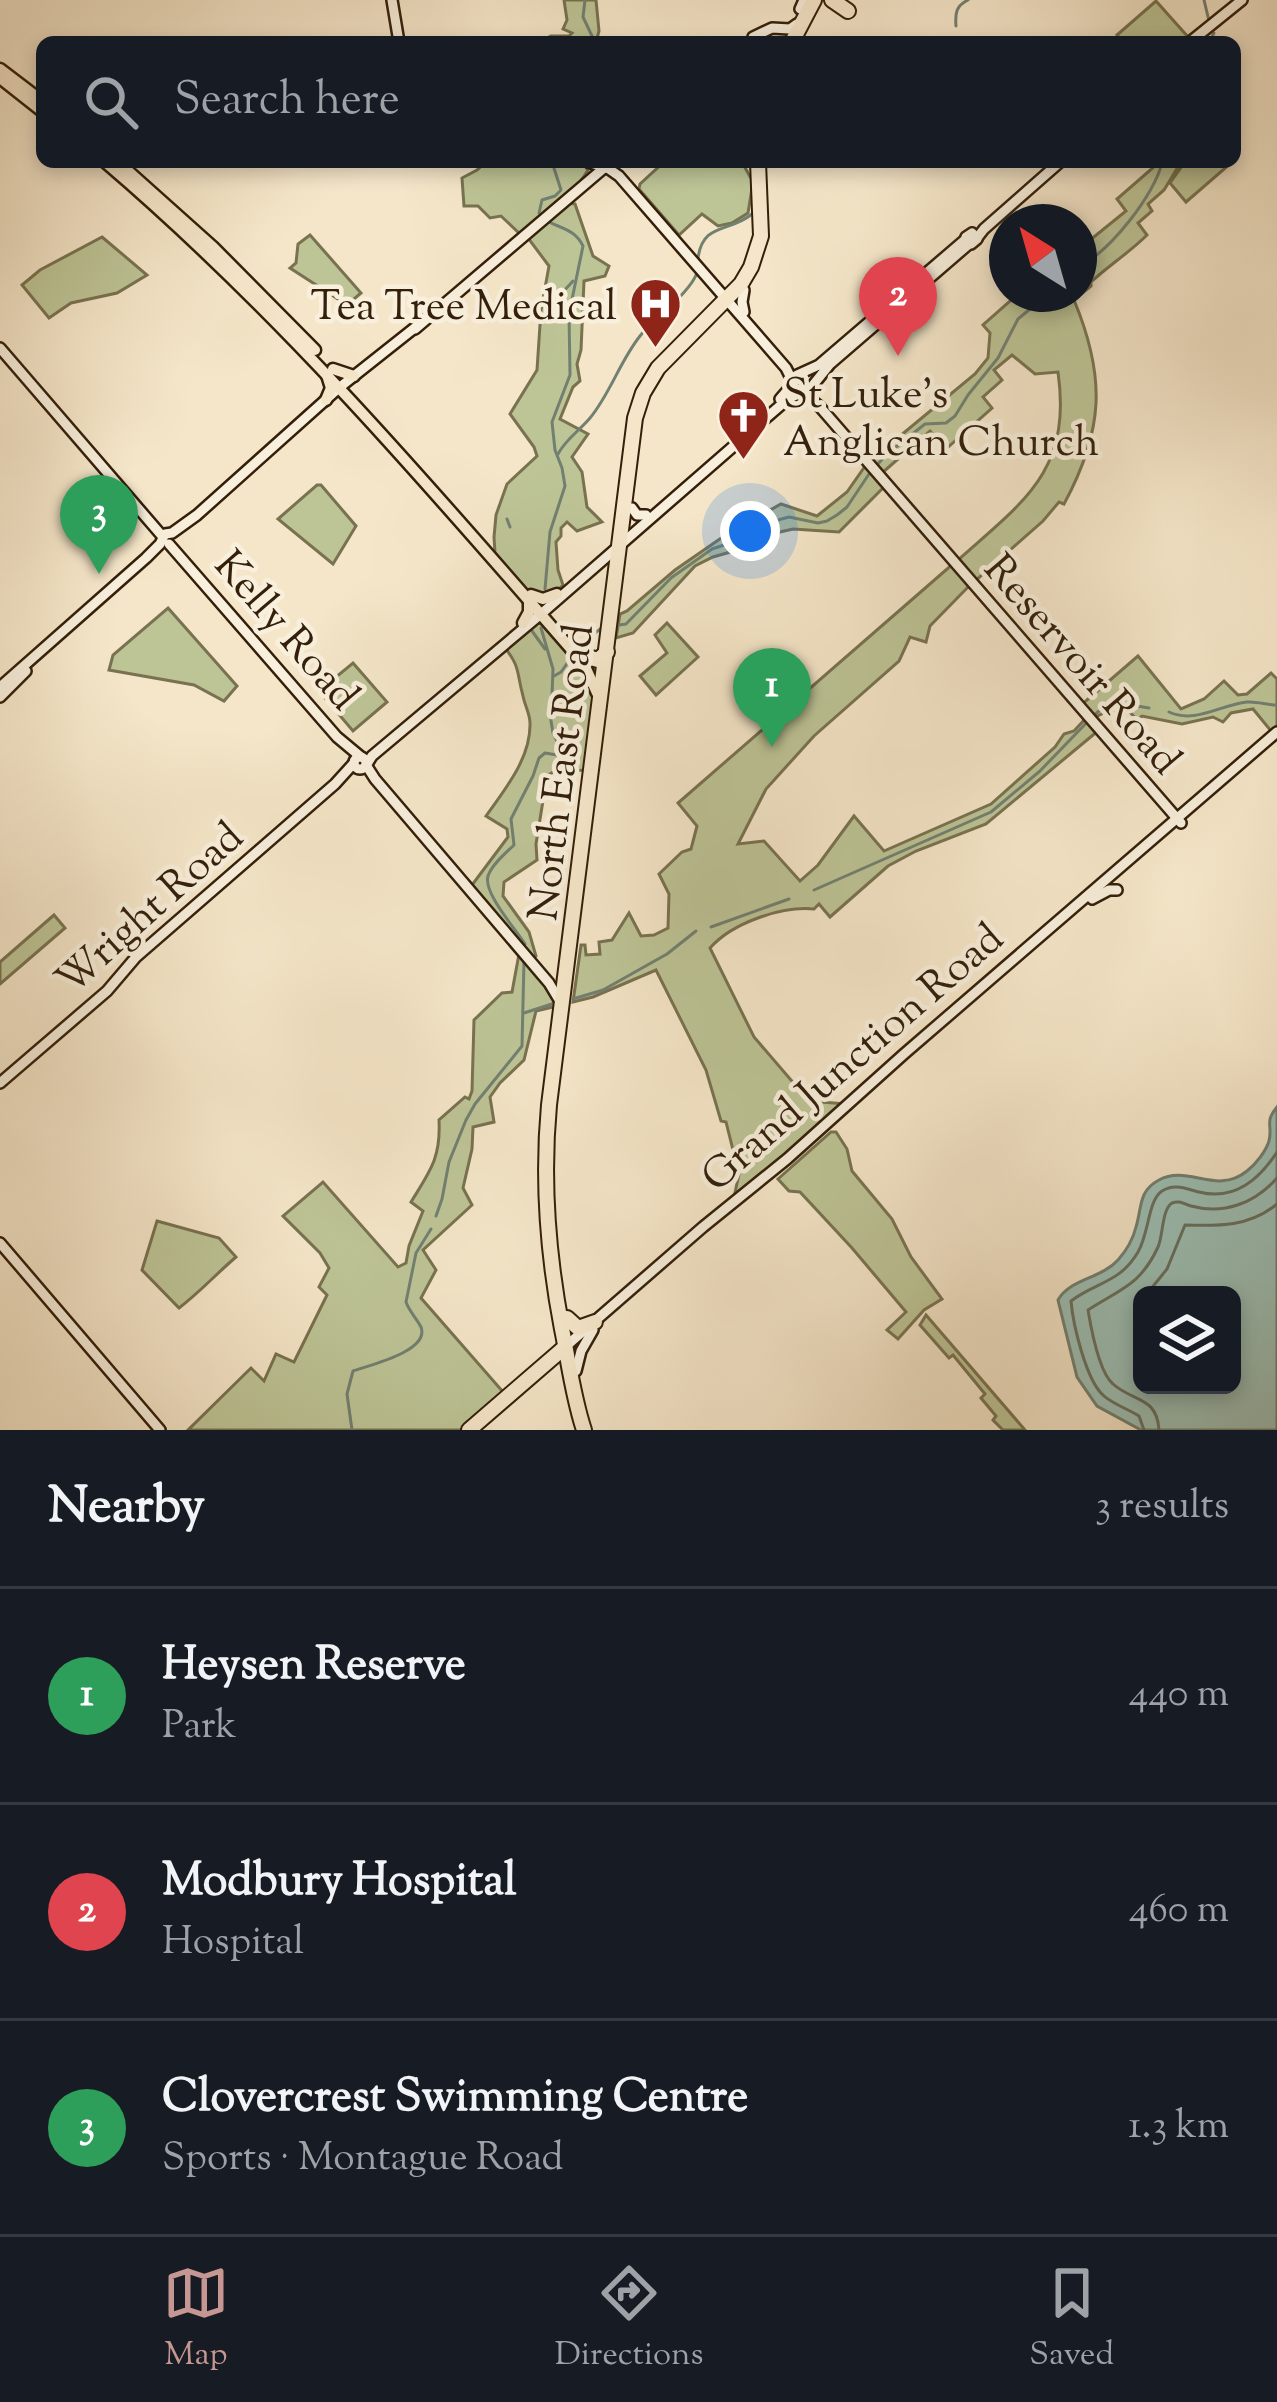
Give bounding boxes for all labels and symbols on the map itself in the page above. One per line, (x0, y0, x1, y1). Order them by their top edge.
north arrow (989, 204, 1097, 312)
pin: 2 (859, 257, 937, 356)
hospital icon: Tea Tree Medical (628, 276, 684, 350)
place label: Tea Tree Medical (311, 279, 617, 339)
place label: St Luke's Anglican Church (783, 367, 1099, 475)
church icon: St Luke's Anglican Church (716, 388, 772, 462)
pin: 3 (60, 475, 138, 574)
your location (720, 501, 780, 561)
street label: Kelly Road (198, 539, 371, 726)
street label: Reservoir Road (967, 543, 1193, 790)
street label: North East Road (516, 621, 612, 924)
pin: 1 (733, 648, 811, 747)
street label: Wright Road (44, 810, 258, 1011)
street label: Grand Junction Road (690, 911, 1019, 1208)

